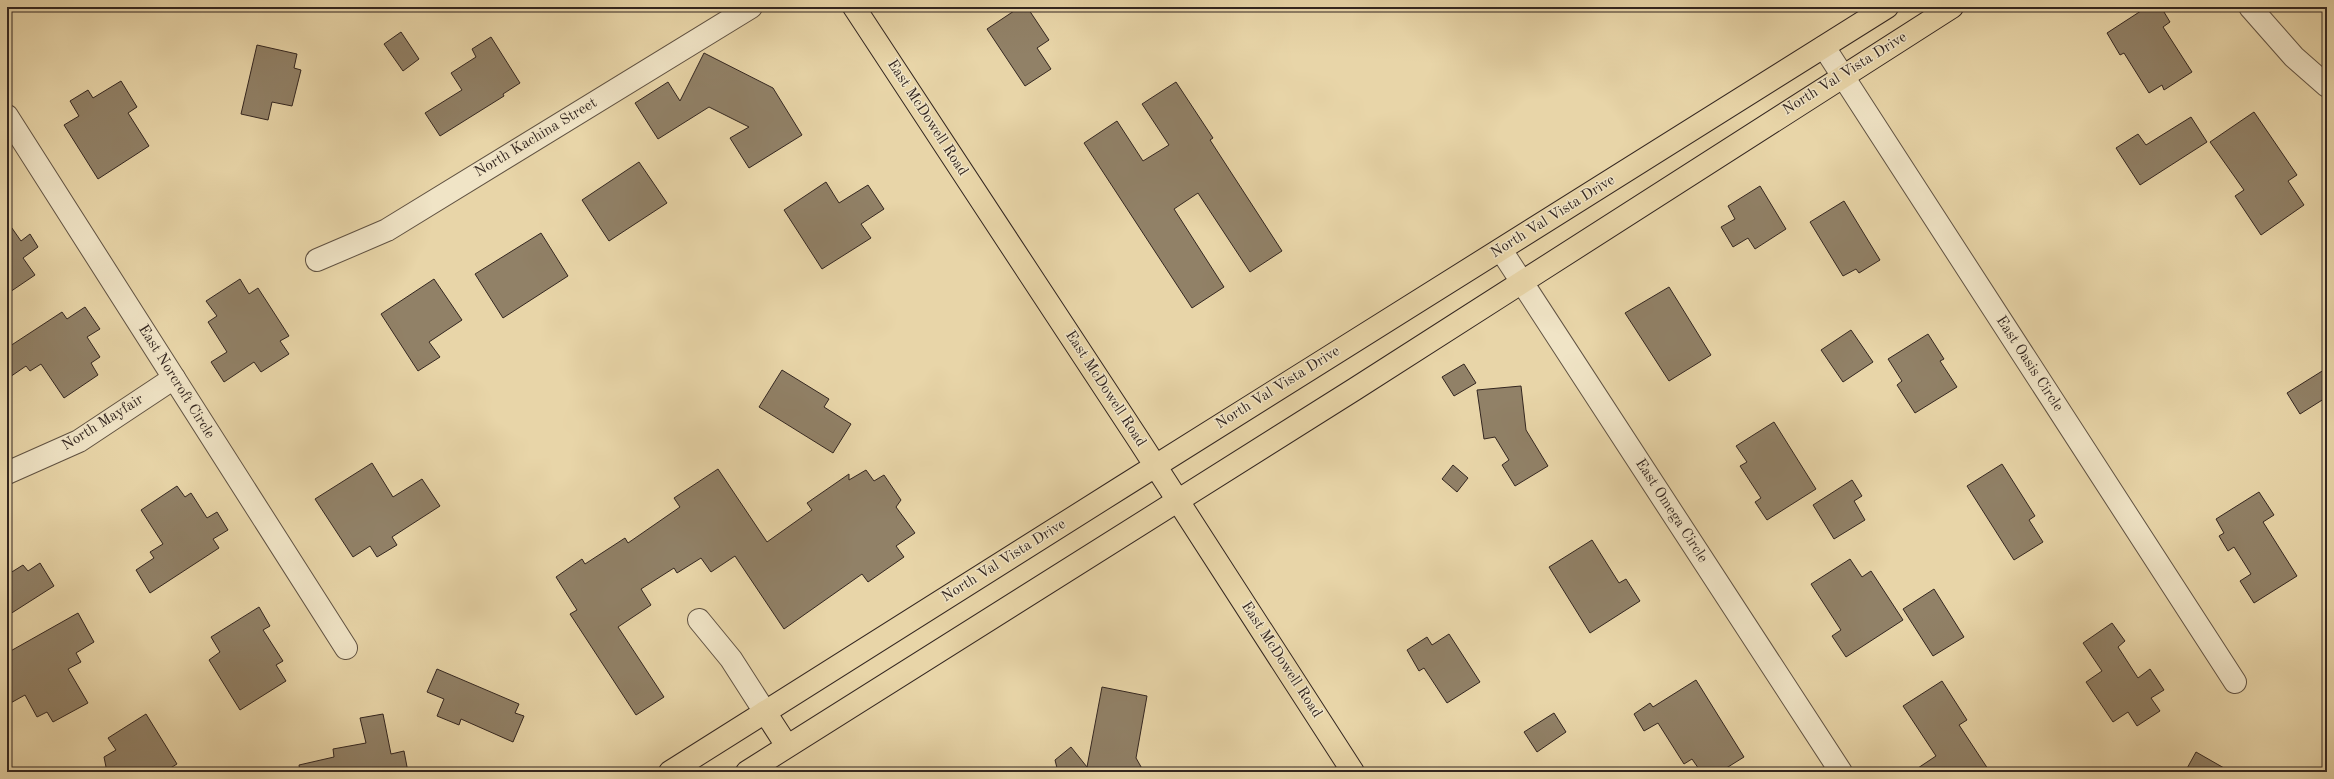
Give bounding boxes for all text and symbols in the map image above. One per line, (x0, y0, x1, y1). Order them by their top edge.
street label: North Val Vista Drive (1780, 30, 1910, 118)
street label: East McDowell Road (884, 57, 970, 179)
street label: North Kachina Street (472, 96, 600, 180)
street label: North Val Vista Drive (1488, 173, 1618, 261)
street label: East Oasis Circle (1993, 314, 2065, 415)
street label: East Norcroft Circle (135, 322, 217, 442)
street label: East McDowell Road (1062, 328, 1148, 450)
street label: North Val Vista Drive (1213, 344, 1343, 432)
street label: North Mayfair (60, 392, 146, 454)
street label: East Omega Circle (1632, 456, 1710, 566)
street label: North Val Vista Drive (939, 517, 1069, 605)
street label: East McDowell Road (1238, 599, 1324, 721)

